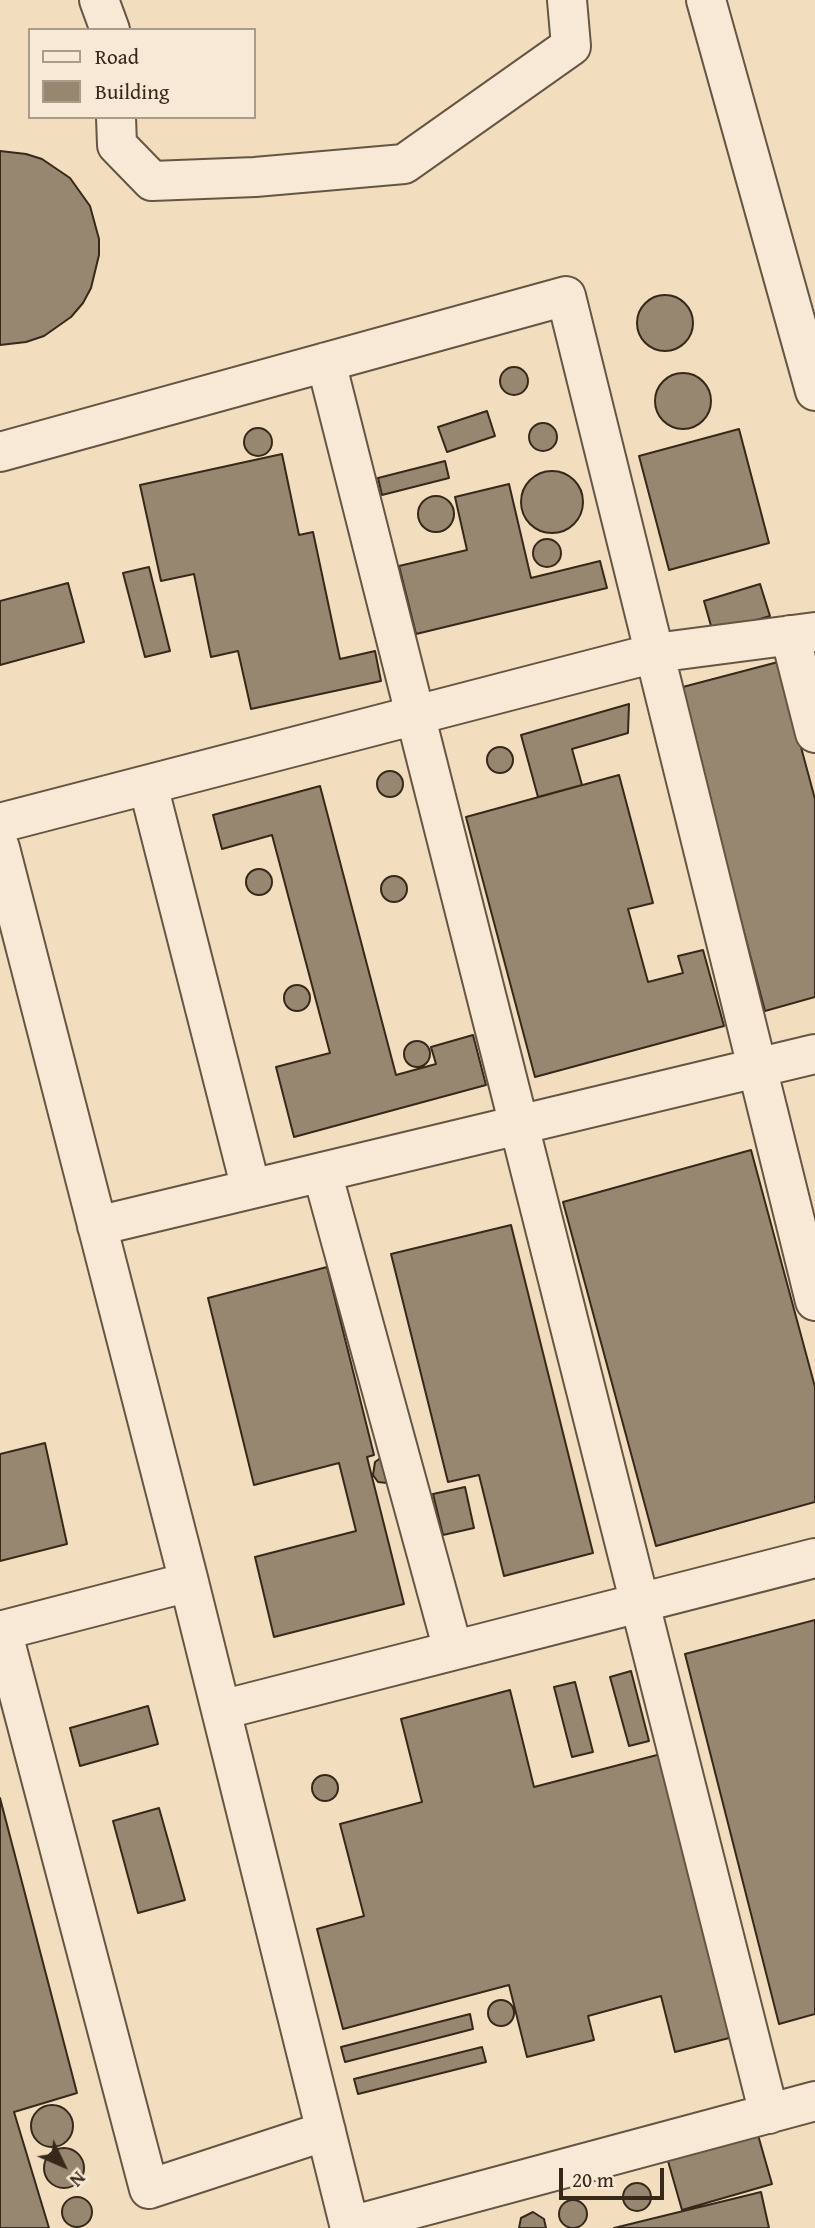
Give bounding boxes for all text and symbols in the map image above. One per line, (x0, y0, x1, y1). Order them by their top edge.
legend (28, 28, 256, 119)
text: Road (95, 41, 139, 72)
text: Building (95, 76, 169, 107)
north arrow (28, 2130, 98, 2200)
scale bar (563, 2154, 668, 2198)
text: 20 m (572, 2164, 614, 2195)
text: N (64, 2165, 93, 2194)

